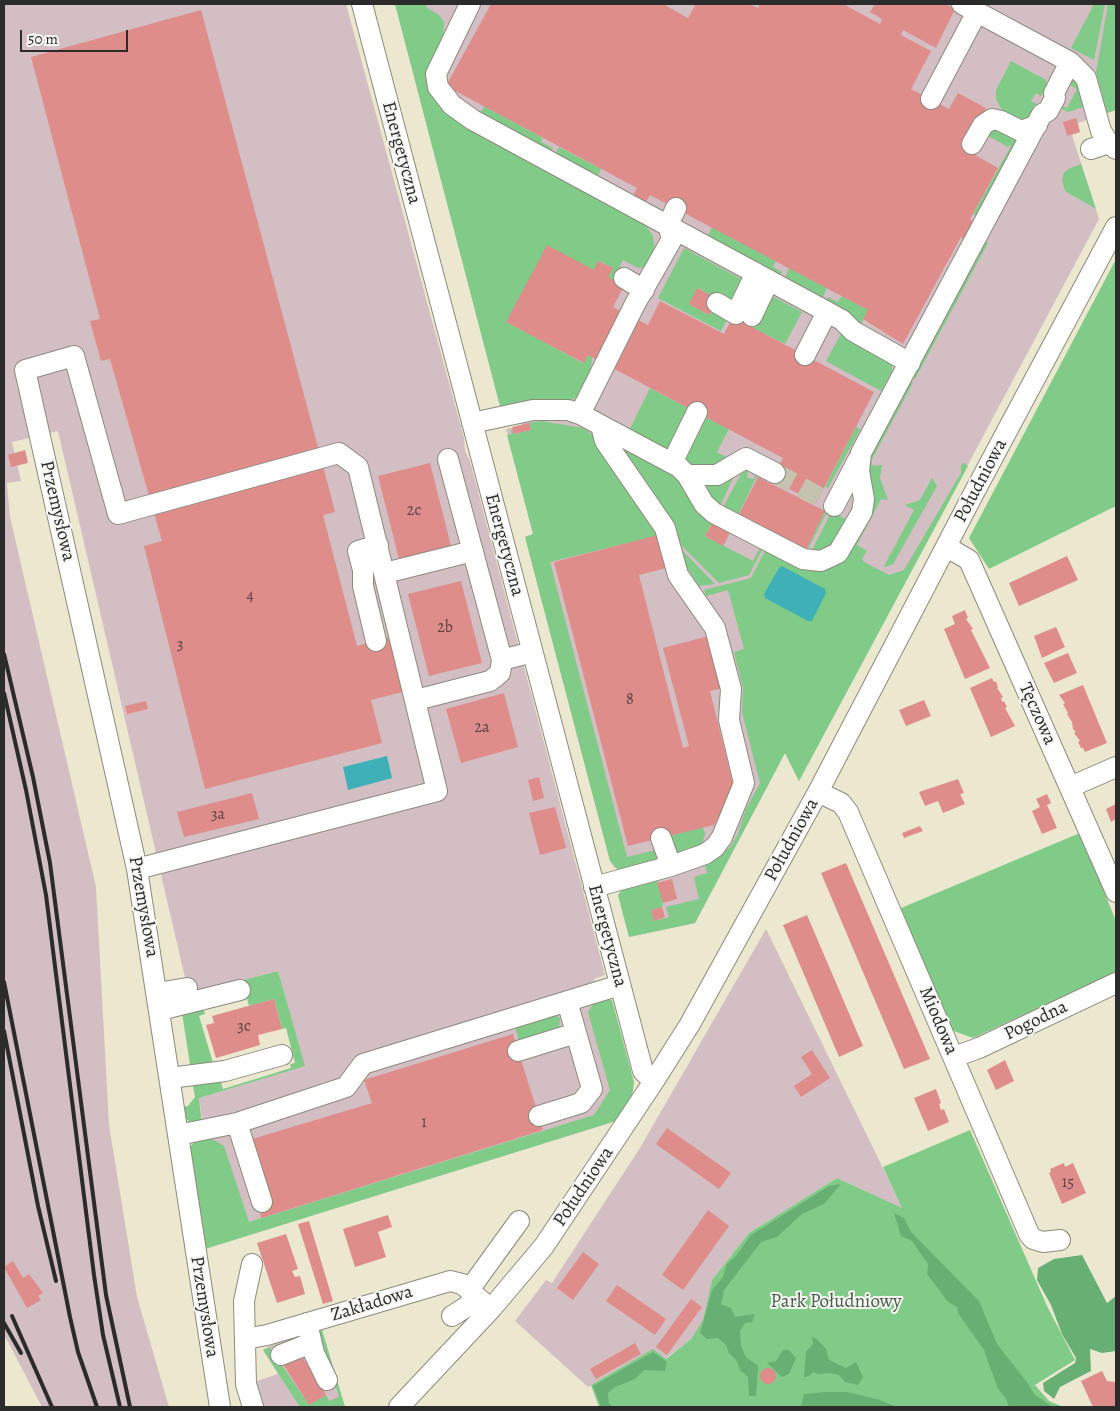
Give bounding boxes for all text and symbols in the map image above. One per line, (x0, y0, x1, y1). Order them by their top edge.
scale bar (22, 20, 130, 52)
text: 50 m (28, 29, 58, 49)
street label: Energetyczna (376, 99, 426, 207)
street label: Południowa (949, 435, 1013, 527)
street label: Przemysłowa (34, 458, 80, 564)
street label: Energetyczna (479, 491, 529, 599)
house number: 2c (407, 501, 421, 521)
house number: 4 (246, 586, 254, 606)
house number: 2b (437, 618, 453, 638)
house number: 3 (177, 635, 183, 655)
street label: Tęczowa (1013, 679, 1061, 749)
house number: 8 (626, 690, 634, 710)
house number: 2a (474, 718, 490, 738)
street label: Południowa (760, 794, 824, 886)
house number: 3a (211, 805, 225, 825)
street label: Przemysłowa (123, 854, 163, 960)
street label: Energetyczna (582, 882, 632, 990)
street label: Miodowa (913, 983, 963, 1059)
street label: Pogodna (1001, 996, 1071, 1046)
house number: 3c (237, 1017, 251, 1037)
house number: 1 (421, 1113, 427, 1133)
street label: Południowa (549, 1143, 619, 1231)
house number: 15 (1062, 1173, 1074, 1193)
street label: Przemysłowa (185, 1255, 223, 1359)
street label: Zakładowa (328, 1281, 416, 1327)
park label: Park Południowy (771, 1291, 901, 1313)

